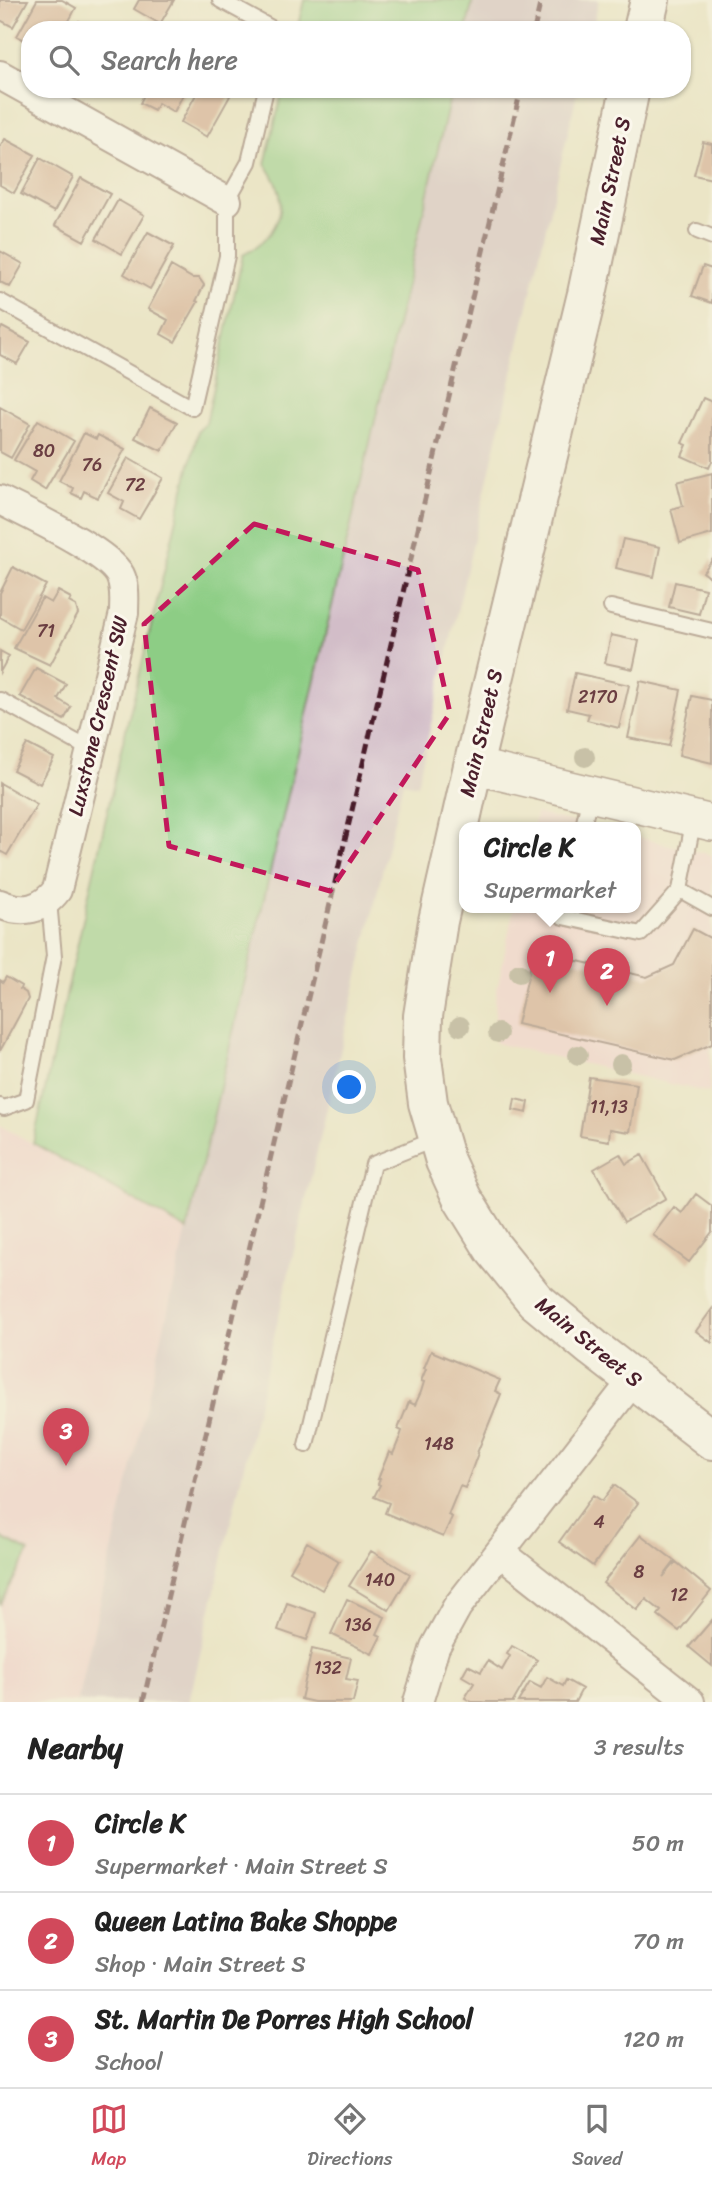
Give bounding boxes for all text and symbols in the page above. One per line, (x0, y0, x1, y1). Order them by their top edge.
search box (21, 21, 691, 98)
text: Search here (101, 37, 238, 83)
icon: search (45, 41, 83, 79)
street label: Main Street S (578, 113, 642, 249)
house number: 80 (33, 435, 55, 467)
house number: 76 (82, 449, 102, 481)
house number: 72 (125, 469, 145, 501)
street label: Luxstone Crescent SW (56, 611, 140, 820)
house number: 71 (37, 615, 55, 647)
street label: Main Street S (448, 665, 514, 801)
house number: 2170 (578, 681, 618, 713)
popup (459, 822, 641, 913)
text: Circle K (484, 824, 574, 870)
text: Supermarket (484, 870, 616, 911)
pin: 1 (527, 935, 573, 993)
pin: 2 (584, 948, 630, 1006)
your location (332, 1070, 366, 1104)
house number: 11,13 (590, 1091, 628, 1123)
street label: Main Street S (527, 1286, 651, 1398)
pin: 3 (43, 1408, 89, 1466)
house number: 148 (424, 1428, 454, 1460)
house number: 4 (593, 1506, 605, 1538)
house number: 8 (634, 1556, 645, 1588)
house number: 140 (365, 1564, 395, 1596)
house number: 12 (670, 1579, 688, 1611)
house number: 136 (344, 1609, 372, 1641)
house number: 132 (314, 1652, 342, 1684)
text: Nearby (28, 1721, 123, 1775)
text: 3 results (594, 1727, 684, 1768)
text: Circle K (95, 1800, 185, 1846)
text: 1 (46, 1823, 56, 1864)
text: 50 m (632, 1823, 684, 1864)
text: Supermarket · Main Street S (95, 1846, 388, 1887)
text: Queen Latina Bake Shoppe (95, 1898, 397, 1944)
text: 2 (44, 1921, 58, 1962)
text: 70 m (633, 1921, 684, 1962)
text: Shop · Main Street S (95, 1944, 306, 1985)
text: St. Martin De Porres High School (95, 1996, 473, 2042)
text: 3 (45, 2019, 57, 2060)
text: 120 m (623, 2019, 684, 2060)
text: School (95, 2042, 163, 2083)
tab: Map (90, 2100, 128, 2175)
tab: Directions (307, 2100, 393, 2175)
tab: Saved (572, 2100, 622, 2175)

